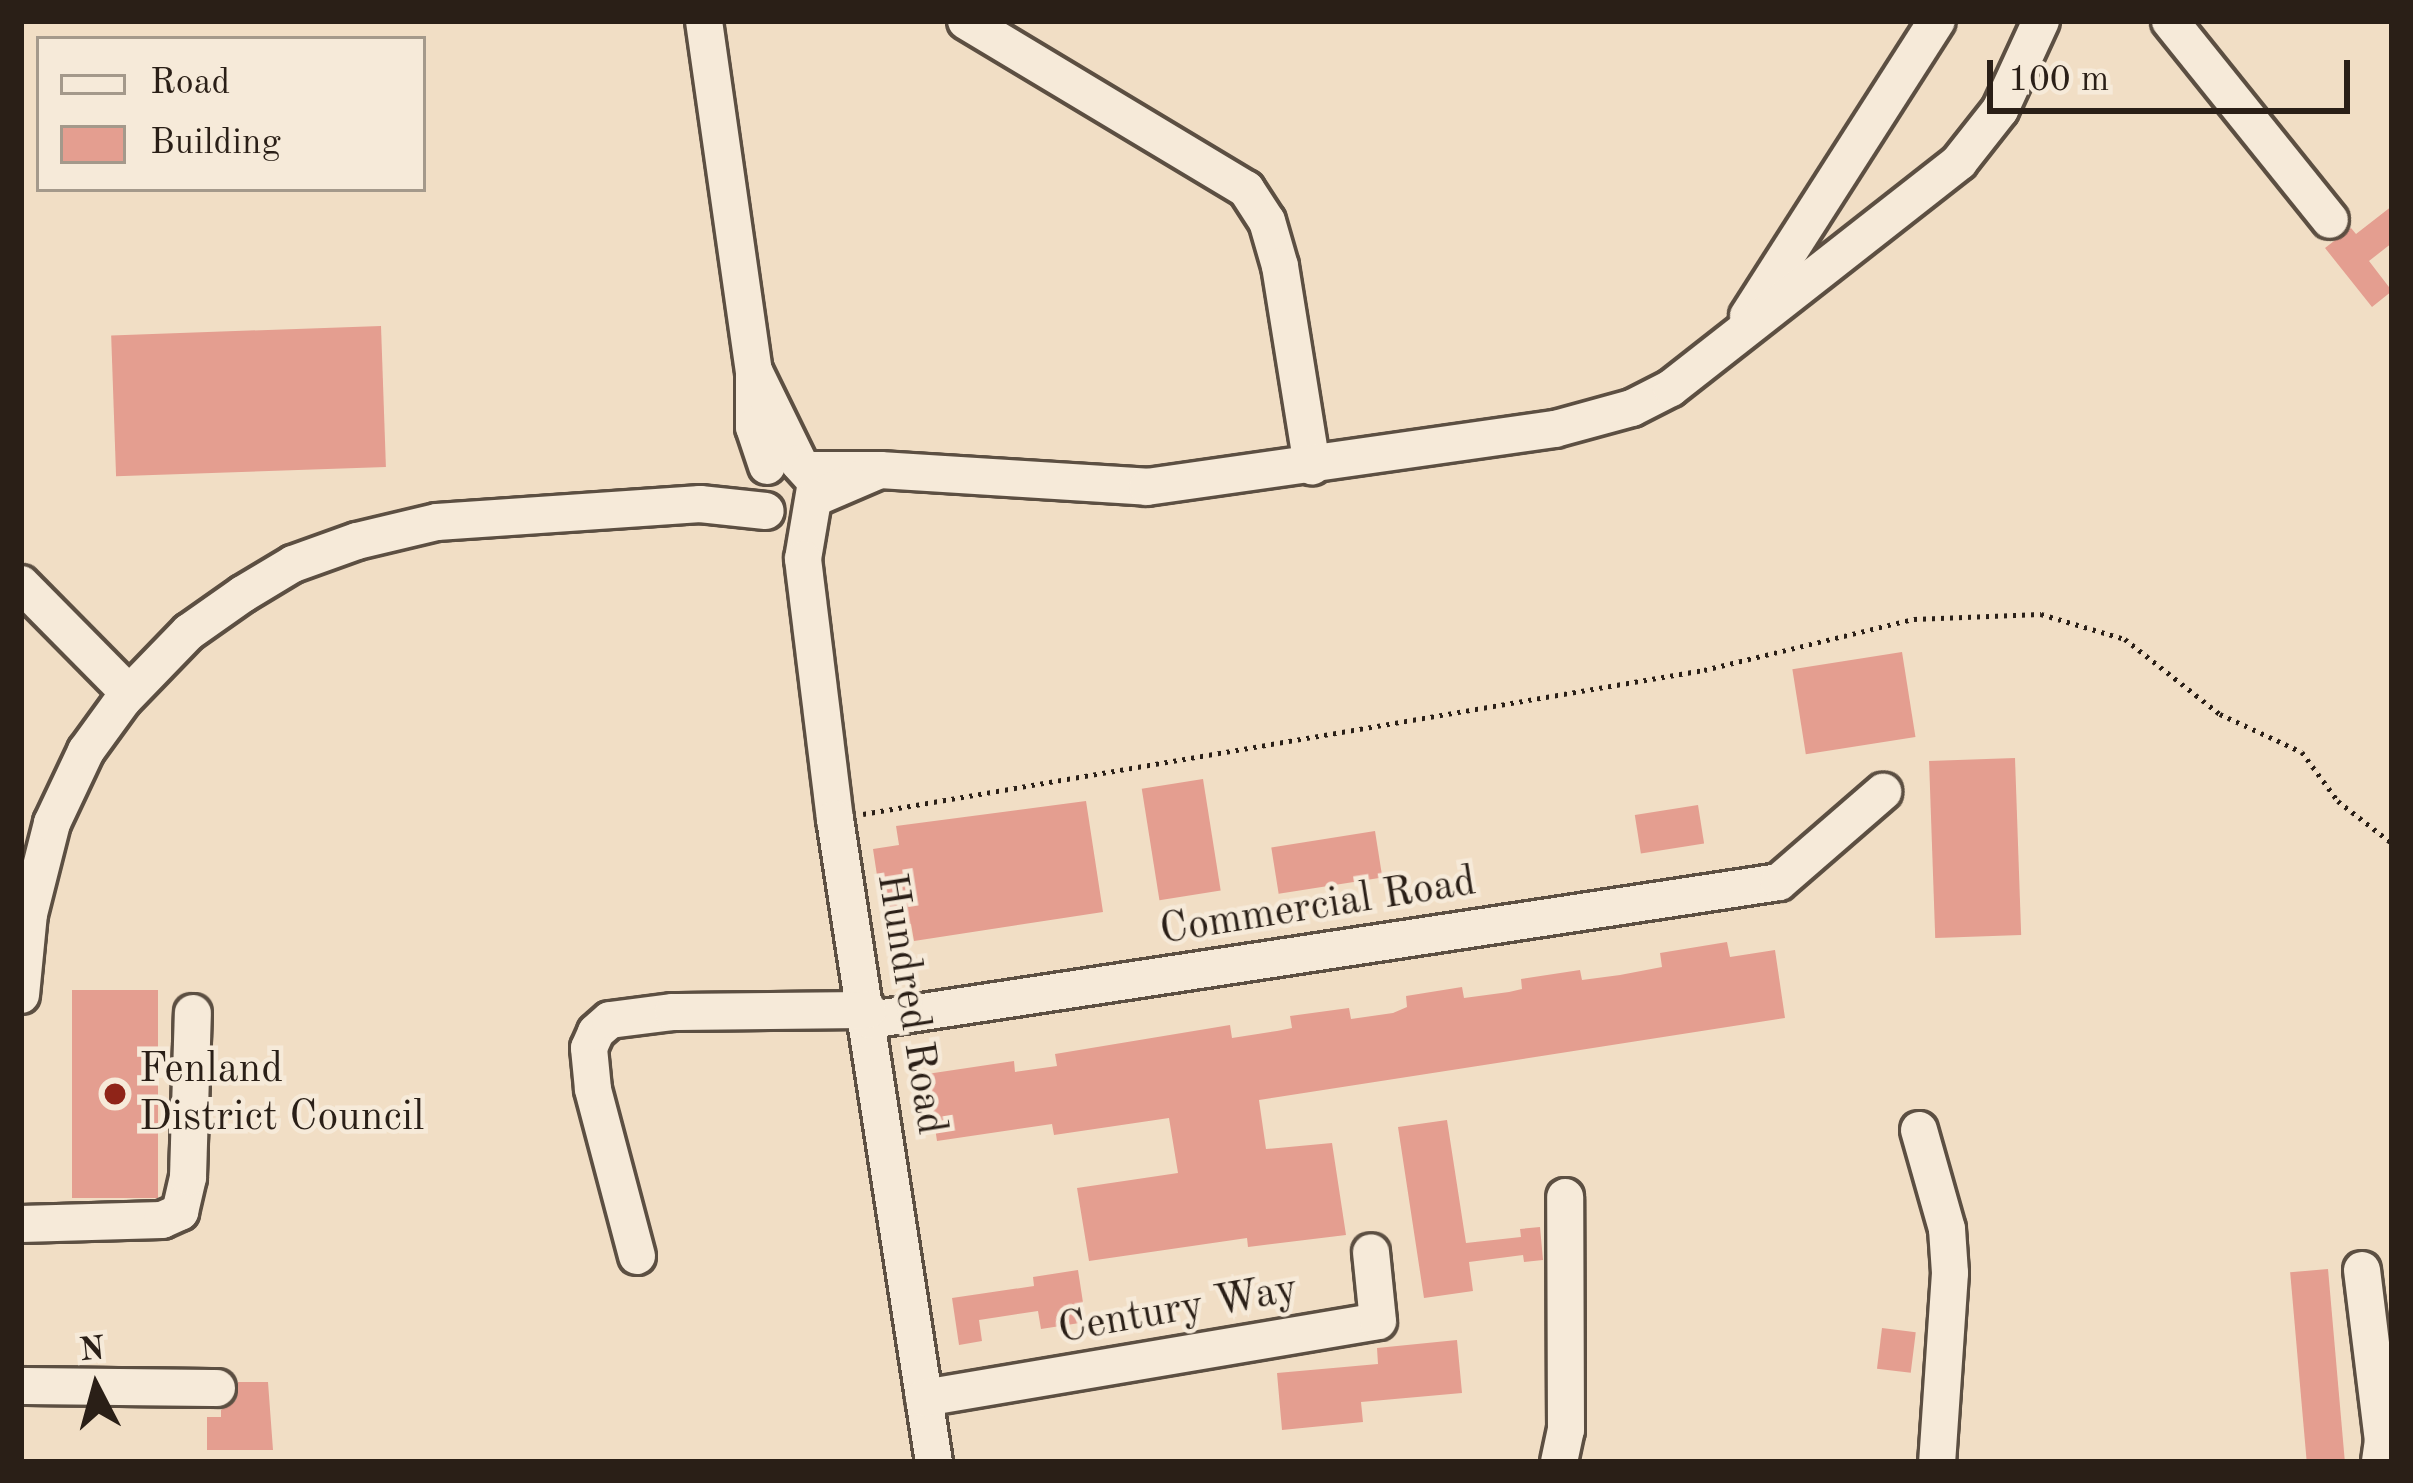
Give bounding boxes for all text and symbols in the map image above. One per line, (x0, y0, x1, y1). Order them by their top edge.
legend (36, 36, 426, 192)
scale bar (1993, 36, 2356, 110)
text: 100 m (2008, 63, 2109, 99)
text: Road (150, 66, 230, 102)
text: Building (150, 126, 281, 162)
street label: Commercial Road (1156, 857, 1480, 957)
street label: Hundred Road (864, 870, 956, 1138)
place label: Fenland District Council (139, 1045, 424, 1144)
marker: Fenland District Council (102, 1081, 128, 1107)
street label: Century Way (1054, 1264, 1302, 1356)
north arrow (36, 1327, 156, 1447)
text: N (78, 1333, 106, 1368)

